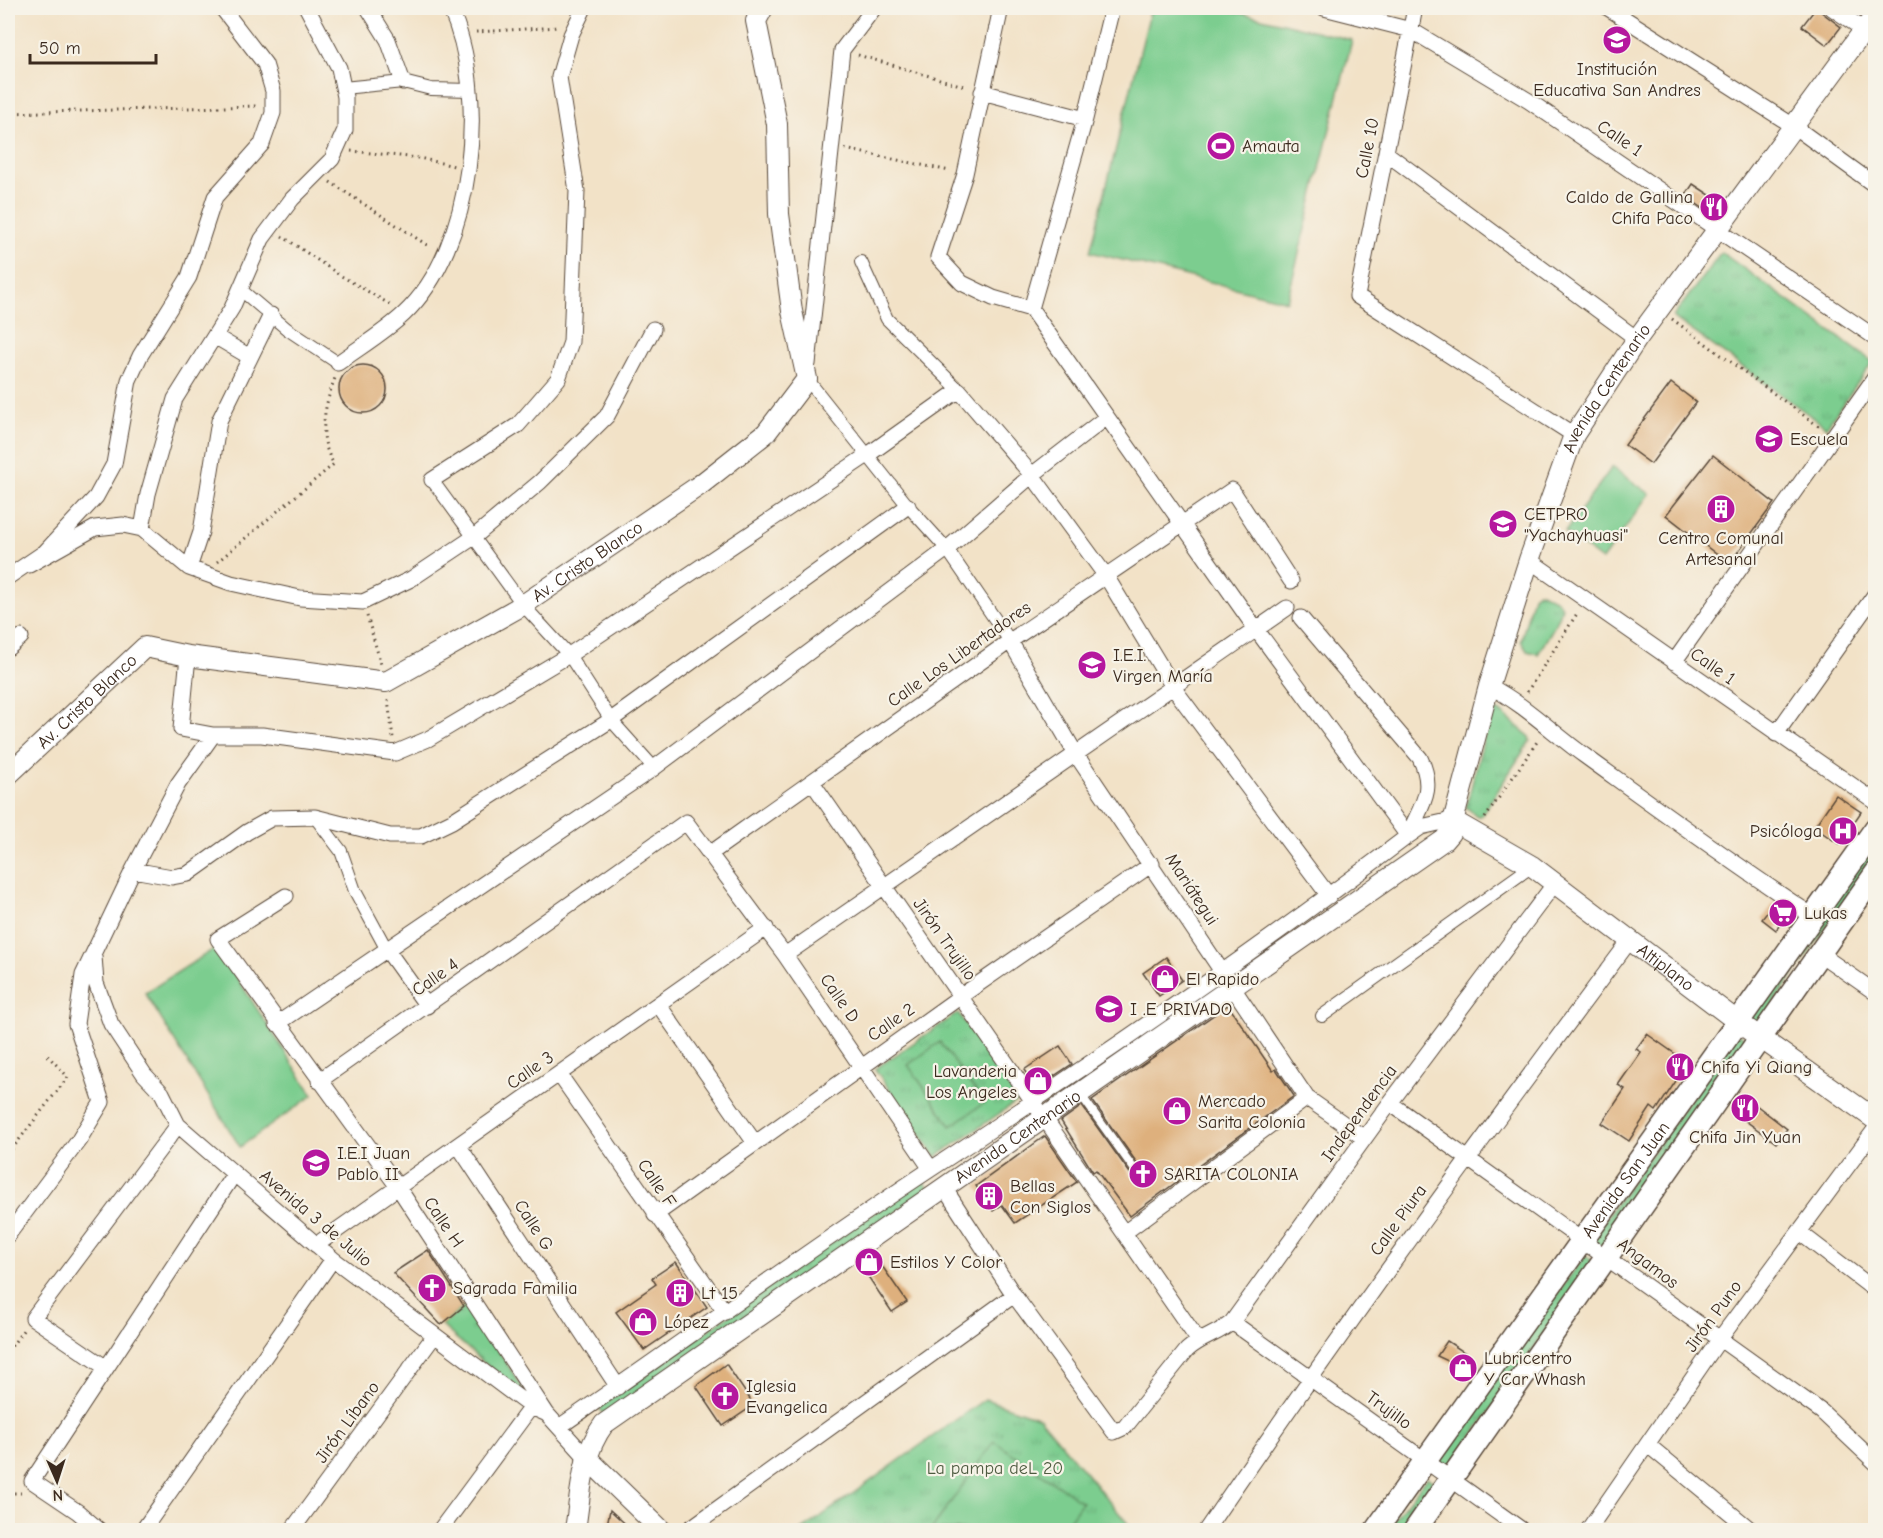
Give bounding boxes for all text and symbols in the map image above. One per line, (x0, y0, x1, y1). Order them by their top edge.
school or university icon: Institución Educativa San Andres (1601, 24, 1633, 56)
scale bar (30, 27, 156, 65)
text: 50 m (39, 38, 81, 59)
place label: Institución Educativa San Andres (1533, 59, 1701, 101)
street label: Calle 10 (1351, 116, 1384, 180)
street label: Calle 1 (1593, 116, 1646, 161)
sports icon: Amauta (1205, 130, 1237, 162)
place label: Amauta (1242, 136, 1300, 157)
place label: Caldo de Gallina Chifa Paco (1566, 187, 1693, 229)
restaurant icon: Caldo de Gallina Chifa Paco (1698, 191, 1730, 223)
street label: Avenida Centenario (1558, 320, 1656, 456)
school or university icon: Escuela (1753, 423, 1785, 455)
place label: Escuela (1790, 429, 1848, 450)
building icon: Centro Comunal Artesanal (1705, 493, 1737, 525)
place label: CETPRO "Yachayhuasi" (1524, 504, 1628, 546)
school or university icon: CETPRO "Yachayhuasi" (1487, 508, 1519, 540)
street label: Av. Cristo Blanco (528, 517, 647, 607)
place label: Centro Comunal Artesanal (1658, 528, 1784, 570)
street label: Calle Los Libertadores (884, 597, 1035, 712)
street label: Calle 1 (1686, 643, 1739, 689)
place label: I.E.I. Virgen María (1113, 645, 1213, 687)
school or university icon: I.E.I. Virgen María (1076, 649, 1108, 681)
street label: Av. Cristo Blanco (33, 650, 142, 753)
hospital icon: Psicóloga (1827, 815, 1859, 847)
place label: Psicóloga (1750, 821, 1822, 842)
street label: Mariátegui (1161, 849, 1223, 929)
street label: Jirón Trujillo (908, 894, 981, 985)
supermarket icon: Lukas (1767, 897, 1799, 929)
place label: Lukas (1804, 903, 1847, 924)
street label: Altiplano (1633, 939, 1698, 996)
street label: Calle 4 (408, 954, 463, 1001)
shop icon: El Rapido (1149, 963, 1181, 995)
place label: El Rapido (1186, 969, 1259, 990)
street label: Calle D (815, 970, 864, 1027)
school or university icon: I .E PRIVADO (1093, 993, 1125, 1025)
street label: Calle 2 (864, 999, 919, 1046)
place label: I .E PRIVADO (1130, 999, 1232, 1020)
street label: Calle 3 (503, 1047, 558, 1094)
restaurant icon: Chifa Yi Qiang (1664, 1051, 1696, 1083)
place label: Chifa Yi Qiang (1701, 1057, 1812, 1078)
place label: Lavanderia Los Angeles (926, 1061, 1017, 1103)
street label: Independencia (1317, 1061, 1402, 1166)
shop icon: Lavanderia Los Angeles (1022, 1065, 1054, 1097)
street label: Avenida Centenario (951, 1086, 1085, 1188)
place label: Mercado Sarita Colonia (1198, 1091, 1306, 1133)
restaurant icon: Chifa Jin Yuan (1729, 1092, 1761, 1124)
shop icon: Mercado Sarita Colonia (1161, 1095, 1193, 1127)
street label: Avenida San Juan (1577, 1118, 1674, 1242)
place label: Chifa Jin Yuan (1689, 1127, 1801, 1148)
place label: I.E.I Juan Pablo II (337, 1143, 410, 1185)
school or university icon: I.E.I Juan Pablo II (300, 1147, 332, 1179)
street label: Calle F (633, 1155, 681, 1212)
church icon: SARITA COLONIA (1127, 1158, 1159, 1190)
place label: SARITA COLONIA (1164, 1164, 1298, 1185)
street label: Avenida 3 de Julio (255, 1165, 376, 1271)
place label: Bellas Con Siglos (1010, 1176, 1091, 1218)
building icon: Bellas Con Siglos (973, 1180, 1005, 1212)
street label: Calle Piura (1366, 1181, 1431, 1260)
street label: Calle H (419, 1193, 468, 1251)
street label: Calle G (509, 1196, 558, 1255)
street label: Angamos (1613, 1234, 1682, 1293)
shop icon: Estilos Y Color (853, 1246, 885, 1278)
place label: Estilos Y Color (890, 1252, 1003, 1273)
church icon: Sagrada Familia (416, 1272, 448, 1304)
street label: Jirón Puno (1680, 1276, 1746, 1356)
building icon: Lt 15 (664, 1277, 696, 1309)
place label: Sagrada Familia (453, 1278, 578, 1299)
place label: Lt 15 (701, 1283, 738, 1304)
shop icon: López (627, 1306, 659, 1338)
place label: López (664, 1312, 709, 1333)
place label: Lubricentro Y Car Whash (1484, 1348, 1586, 1390)
shop icon: Lubricentro Y Car Whash (1447, 1352, 1479, 1384)
place label: Iglesia Evangelica (746, 1376, 828, 1418)
street label: Jirón Líbano (311, 1377, 384, 1467)
church icon: Iglesia Evangelica (709, 1380, 741, 1412)
street label: Trujillo (1362, 1387, 1416, 1434)
north arrow (27, 1451, 87, 1511)
park label: La pampa deL 20 (927, 1458, 1063, 1479)
text: N (52, 1486, 63, 1504)

